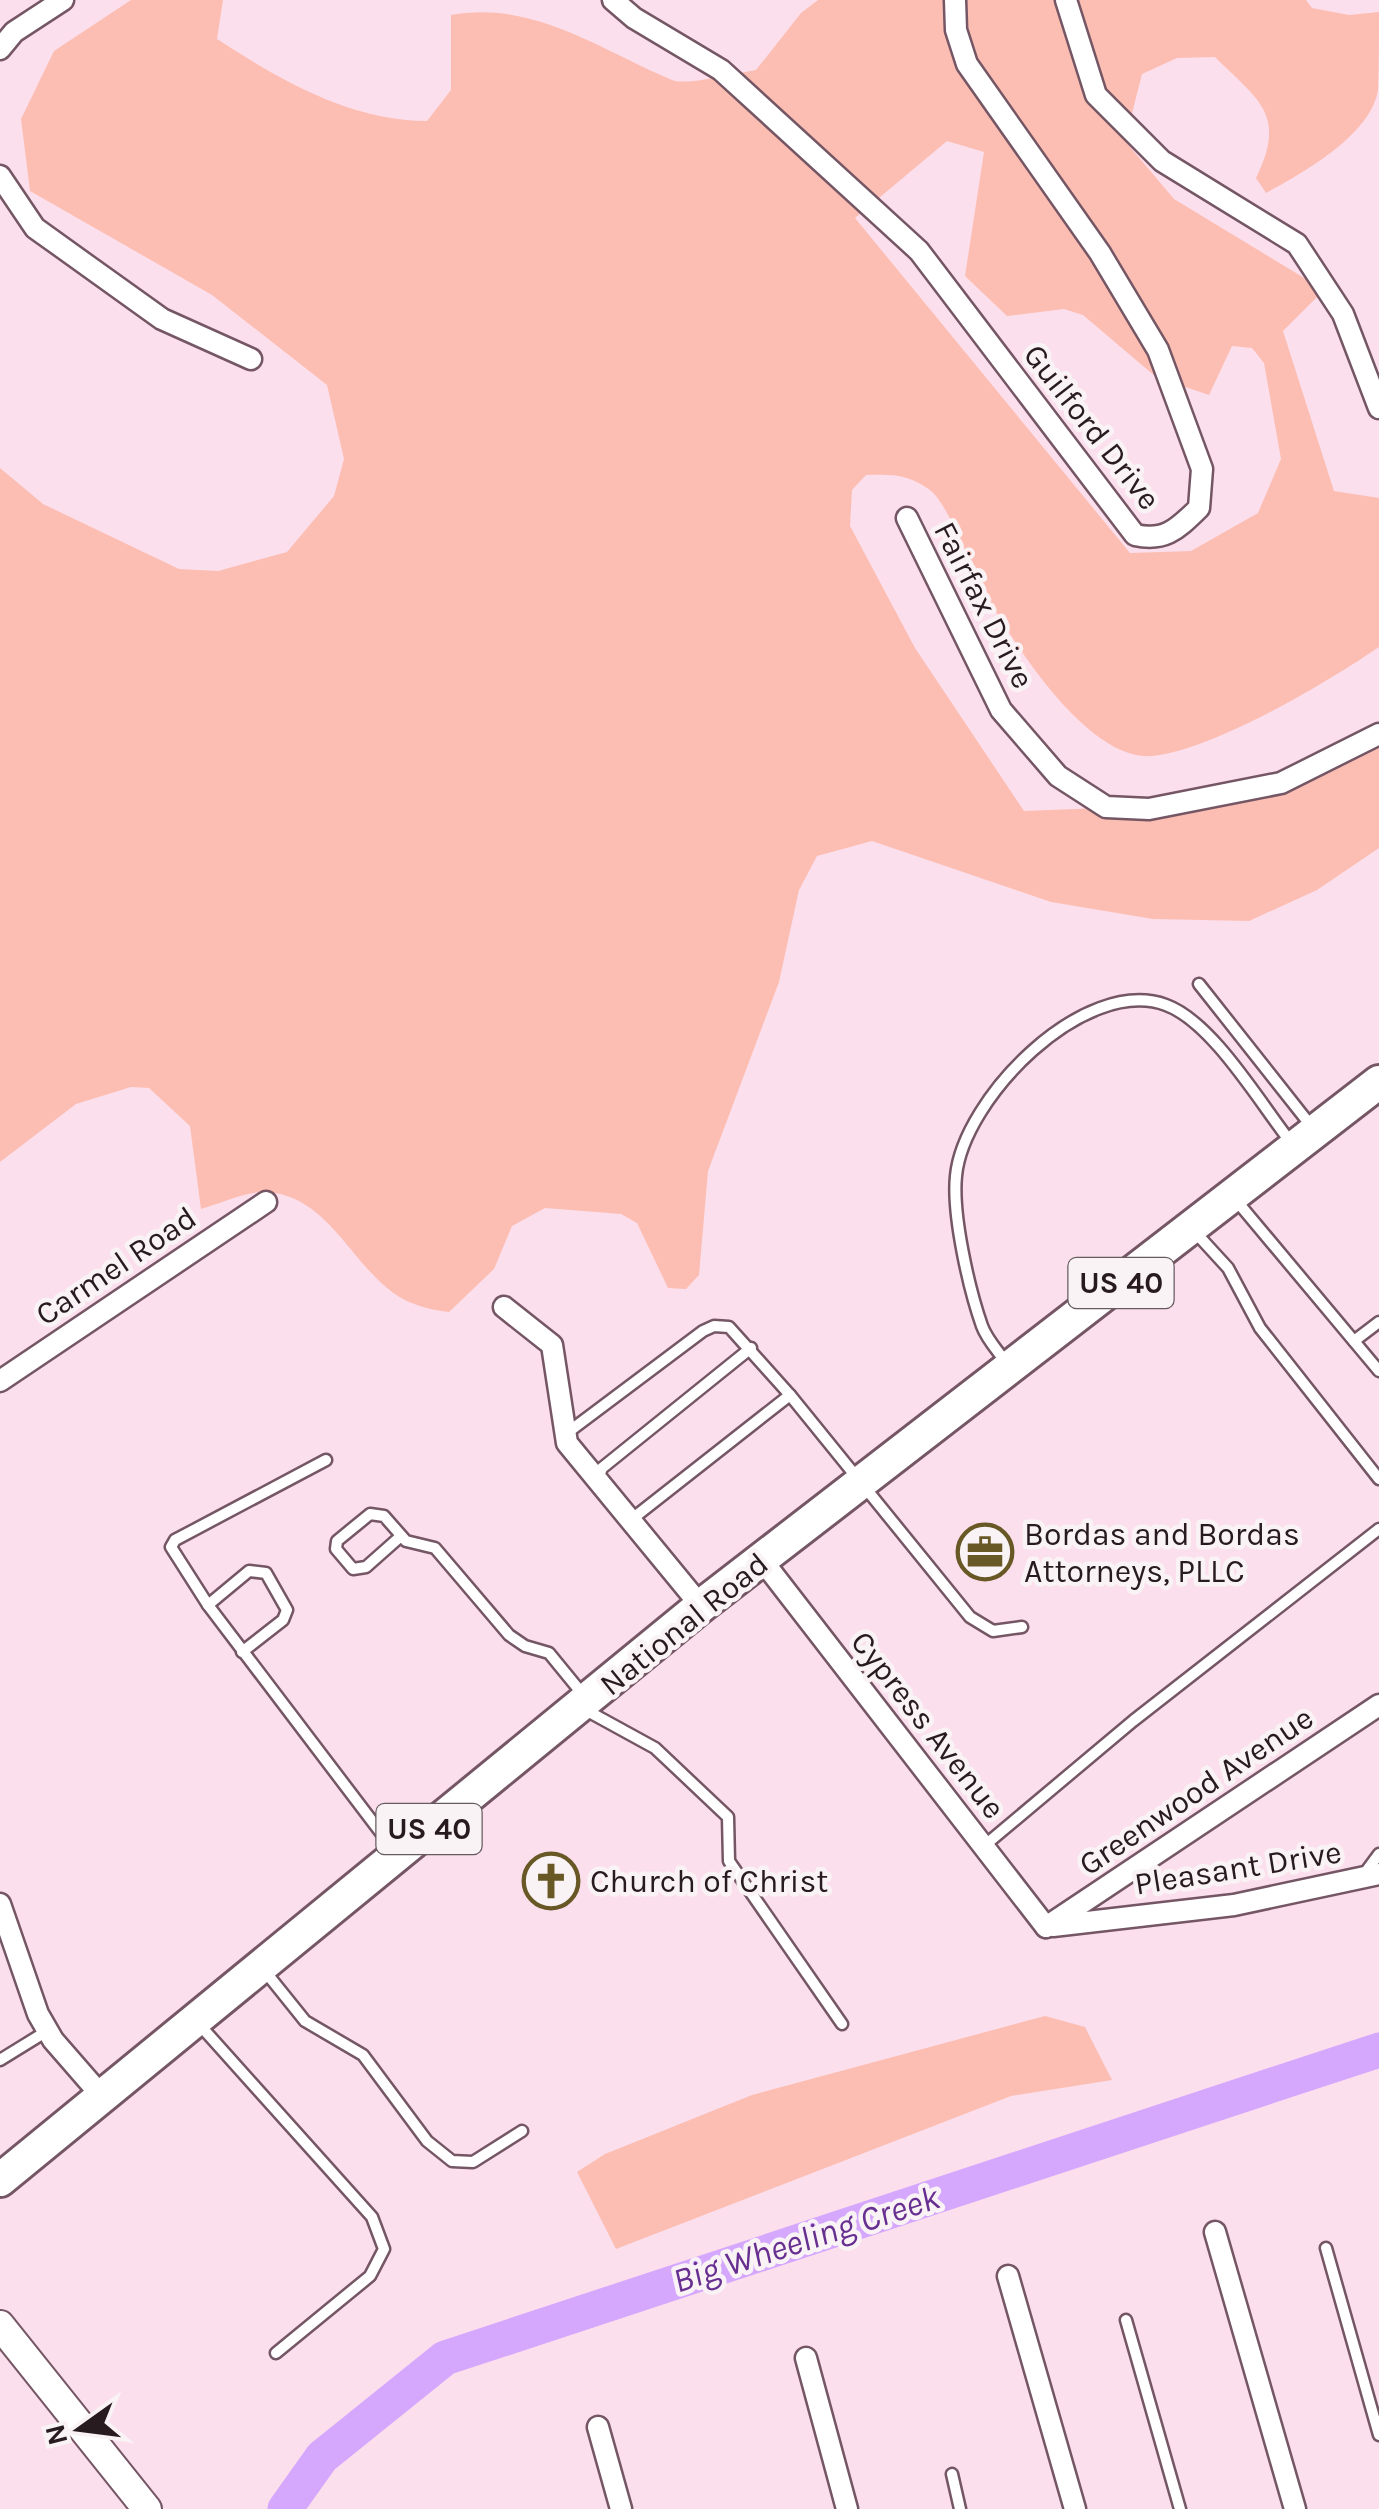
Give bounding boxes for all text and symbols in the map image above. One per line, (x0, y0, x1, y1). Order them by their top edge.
street label: Guilford Drive (1016, 337, 1168, 517)
street label: Fairfax Drive (926, 516, 1042, 694)
street label: Carmel Road (29, 1199, 203, 1333)
road number: US 40 (1068, 1258, 1174, 1308)
place label: Bordas and Bordas Attorneys, PLLC (1024, 1516, 1300, 1590)
office icon: Bordas and Bordas Attorneys, PLLC (955, 1522, 1015, 1582)
street label: National Road (592, 1545, 776, 1703)
street label: Cypress Avenue (843, 1624, 1013, 1826)
street label: Greenwood Avenue (1072, 1699, 1320, 1883)
road number: US 40 (376, 1804, 482, 1854)
street label: Pleasant Drive (1132, 1833, 1344, 1903)
church icon: Church of Christ (521, 1851, 581, 1911)
place label: Church of Christ (590, 1863, 828, 1900)
water label: Big Wheeling Creek (667, 2176, 945, 2301)
north arrow (30, 2379, 130, 2479)
text: N (38, 2421, 75, 2449)

